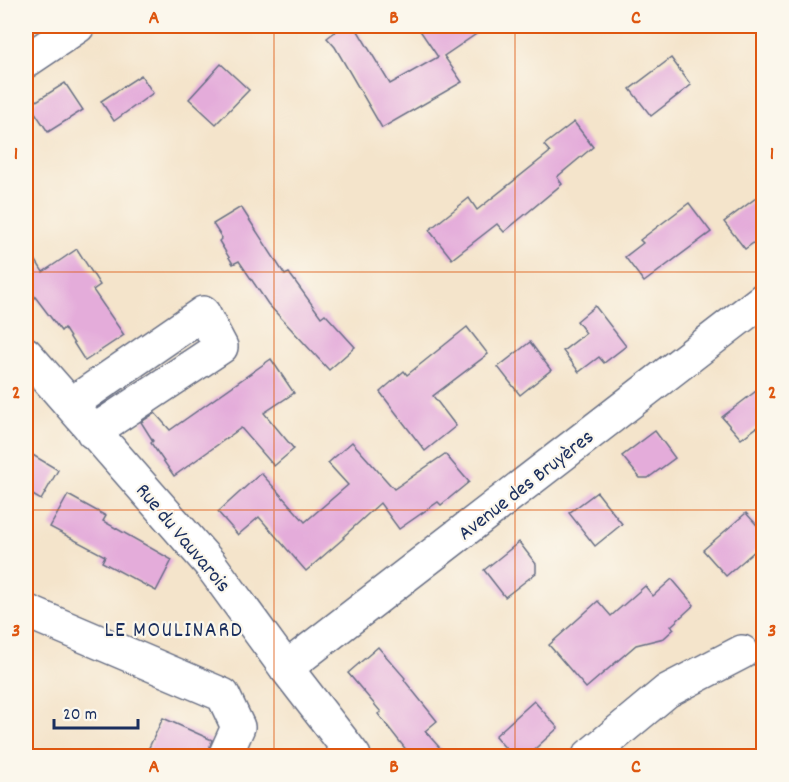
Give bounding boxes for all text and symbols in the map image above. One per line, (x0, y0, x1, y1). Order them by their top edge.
text: A (149, 5, 160, 33)
text: B (389, 5, 399, 33)
text: C (631, 5, 641, 33)
text: 1 (14, 141, 18, 169)
text: 1 (770, 141, 774, 169)
text: 2 (12, 380, 20, 408)
text: 2 (768, 380, 776, 408)
street label: Avenue des Bruyères (453, 424, 601, 549)
street label: Rue du Vauvarois (127, 478, 236, 600)
district label: LE MOULINARD (105, 616, 243, 647)
text: 3 (12, 618, 20, 646)
text: 3 (768, 618, 776, 646)
scale bar (54, 692, 138, 730)
text: 20 m (63, 703, 97, 728)
text: A (149, 754, 160, 782)
text: B (389, 754, 399, 782)
text: C (631, 754, 641, 782)

